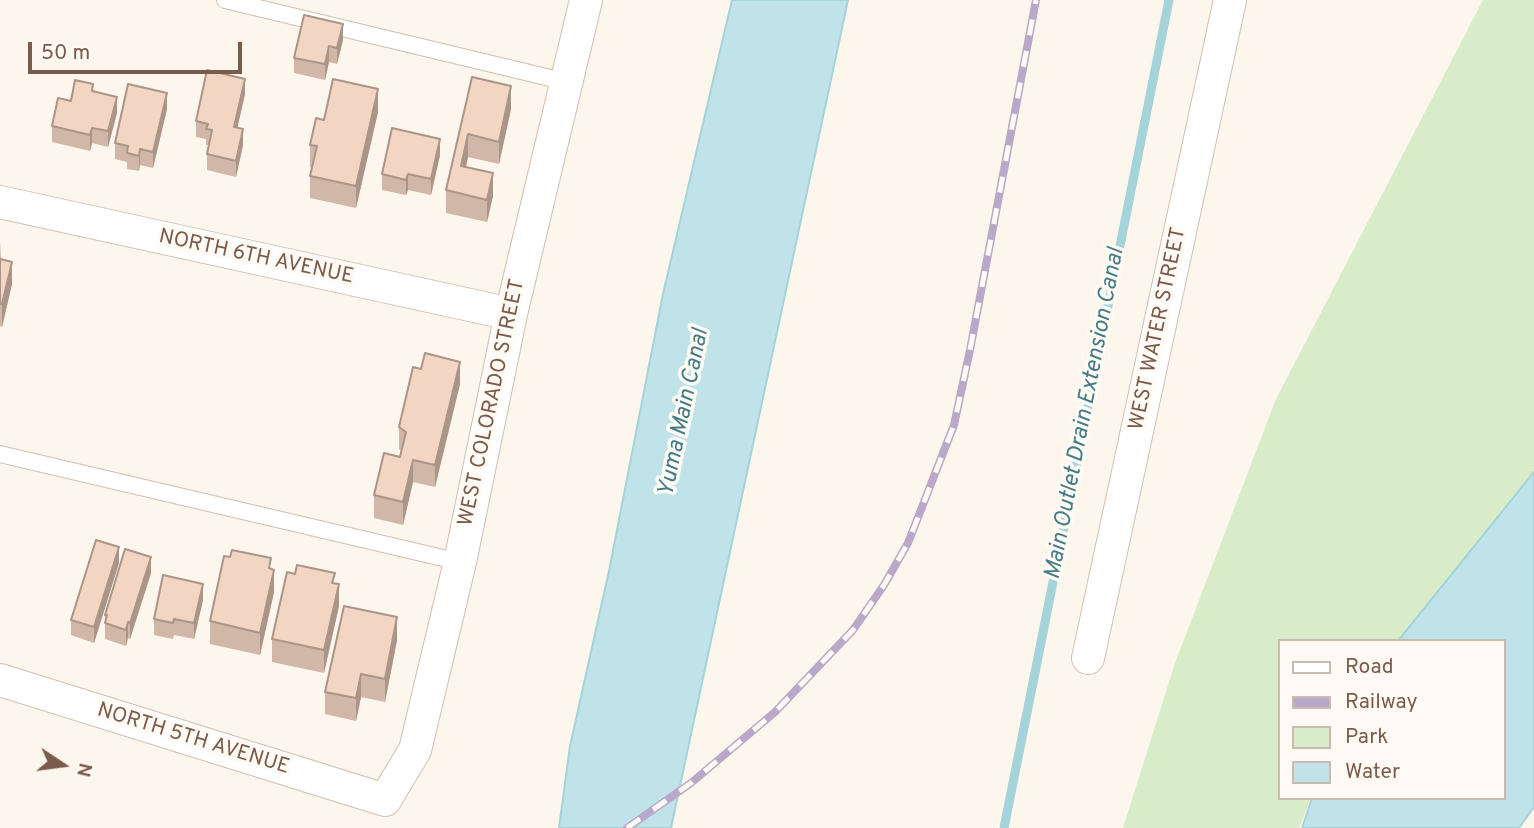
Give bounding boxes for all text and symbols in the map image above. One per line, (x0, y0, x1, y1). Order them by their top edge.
scale bar (32, 28, 245, 72)
text: 50 m (41, 40, 90, 67)
street label: NORTH 6TH AVENUE (156, 225, 356, 291)
street label: WEST WATER STREET (1125, 225, 1193, 433)
water label: Main Outlet Drain Extension Canal (1040, 246, 1132, 582)
street label: WEST COLORADO STREET (454, 277, 532, 529)
water label: Yuma Main Canal (654, 327, 716, 499)
legend (1278, 639, 1506, 800)
text: Road (1345, 654, 1394, 681)
text: Railway (1345, 689, 1418, 716)
street label: NORTH 5TH AVENUE (94, 699, 292, 781)
text: Park (1345, 724, 1388, 751)
north arrow (28, 730, 98, 800)
text: Water (1345, 759, 1400, 786)
text: N (70, 760, 97, 779)

